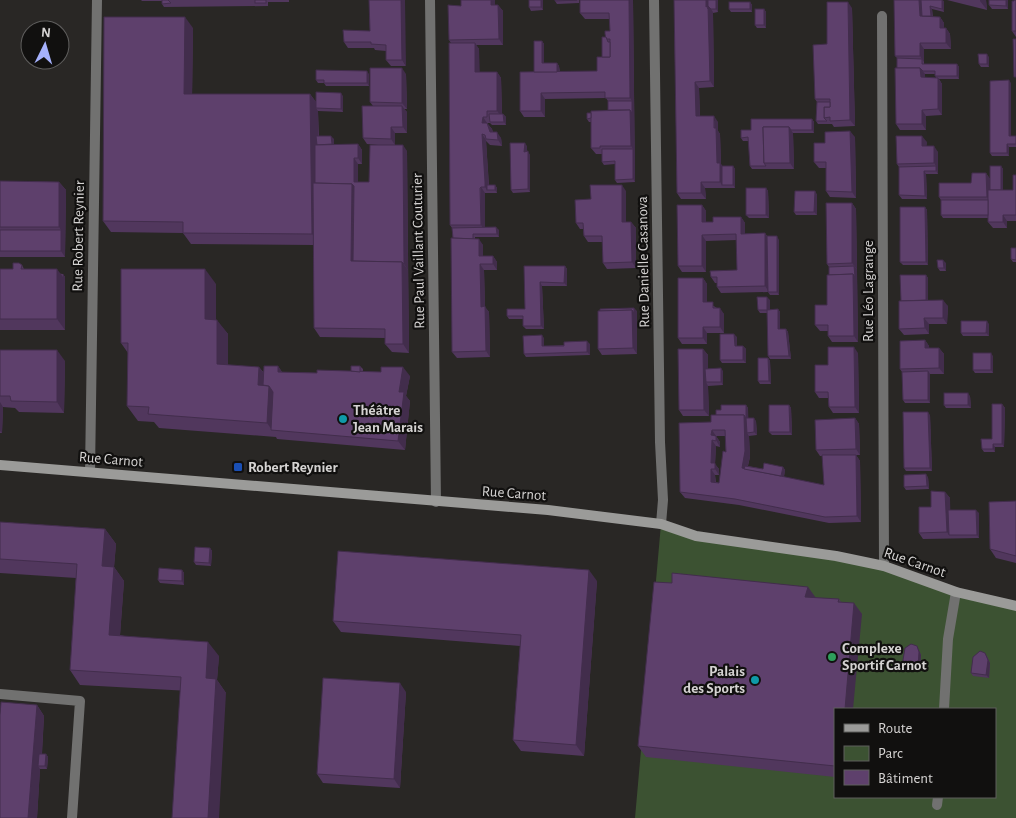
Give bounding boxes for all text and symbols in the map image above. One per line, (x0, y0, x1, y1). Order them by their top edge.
north arrow (20, 20, 70, 70)
text: N (41, 26, 52, 40)
street label: Rue Paul Vaillant Couturier (410, 173, 427, 329)
street label: Rue Robert Reynier (70, 180, 87, 292)
street label: Rue Danielle Casanova (635, 196, 652, 328)
street label: Rue Léo Lagrange (861, 240, 876, 342)
place label: Théâtre Jean Marais (353, 403, 423, 435)
marker: Théâtre Jean Marais (337, 413, 349, 425)
street label: Rue Carnot (78, 449, 144, 470)
place label: Robert Reynier (248, 460, 338, 475)
marker: Robert Reynier (232, 461, 244, 473)
street label: Rue Carnot (481, 484, 547, 503)
street label: Rue Carnot (882, 545, 948, 580)
place label: Complexe Sportif Carnot (842, 641, 927, 673)
marker: Complexe Sportif Carnot (826, 651, 838, 663)
place label: Palais des Sports (683, 664, 745, 696)
marker: Palais des Sports (749, 674, 761, 686)
legend (834, 708, 996, 798)
text: Route (878, 721, 912, 736)
text: Parc (878, 746, 903, 761)
text: Bâtiment (878, 771, 933, 786)

